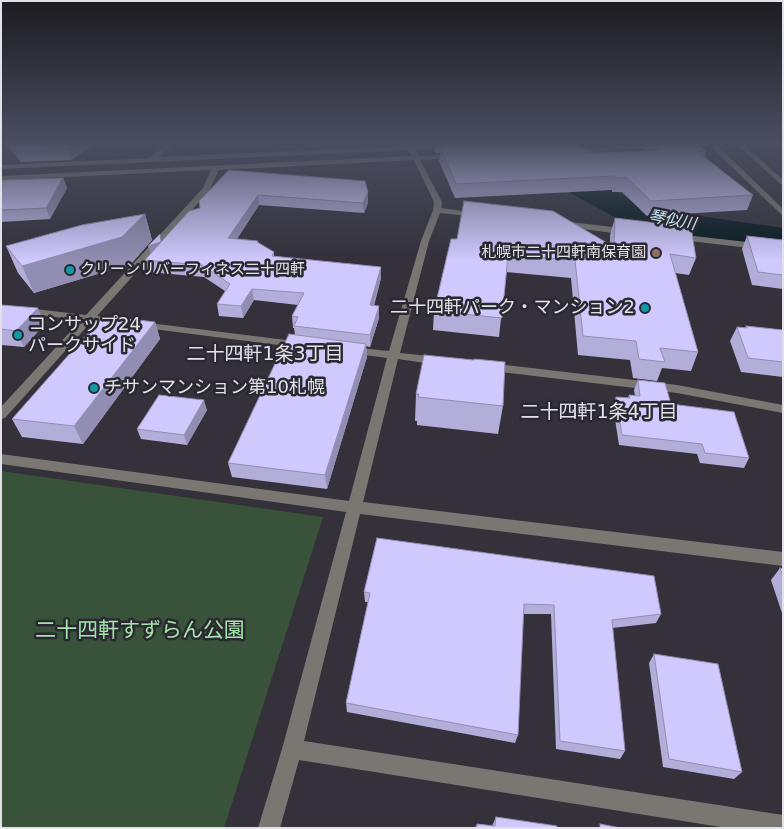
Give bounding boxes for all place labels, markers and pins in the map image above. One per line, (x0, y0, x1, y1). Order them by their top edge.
place label: 札幌市二十四軒南保育園 (481, 244, 646, 262)
marker: 札幌市二十四軒南保育園 (650, 247, 662, 259)
place label: クリーンリバーフィネス二十四軒 (80, 261, 305, 279)
marker: クリーンリバーフィネス二十四軒 (64, 264, 76, 276)
place label: 二十四軒パーク・マンション2 (390, 297, 635, 319)
marker: 二十四軒パーク・マンション2 (639, 302, 651, 314)
place label: コンサップ24 パークサイド (28, 314, 141, 356)
marker: コンサップ24 パークサイド (12, 329, 24, 341)
place label: チサンマンション第10札幌 (104, 377, 325, 399)
marker: チサンマンション第10札幌 (88, 382, 100, 394)

